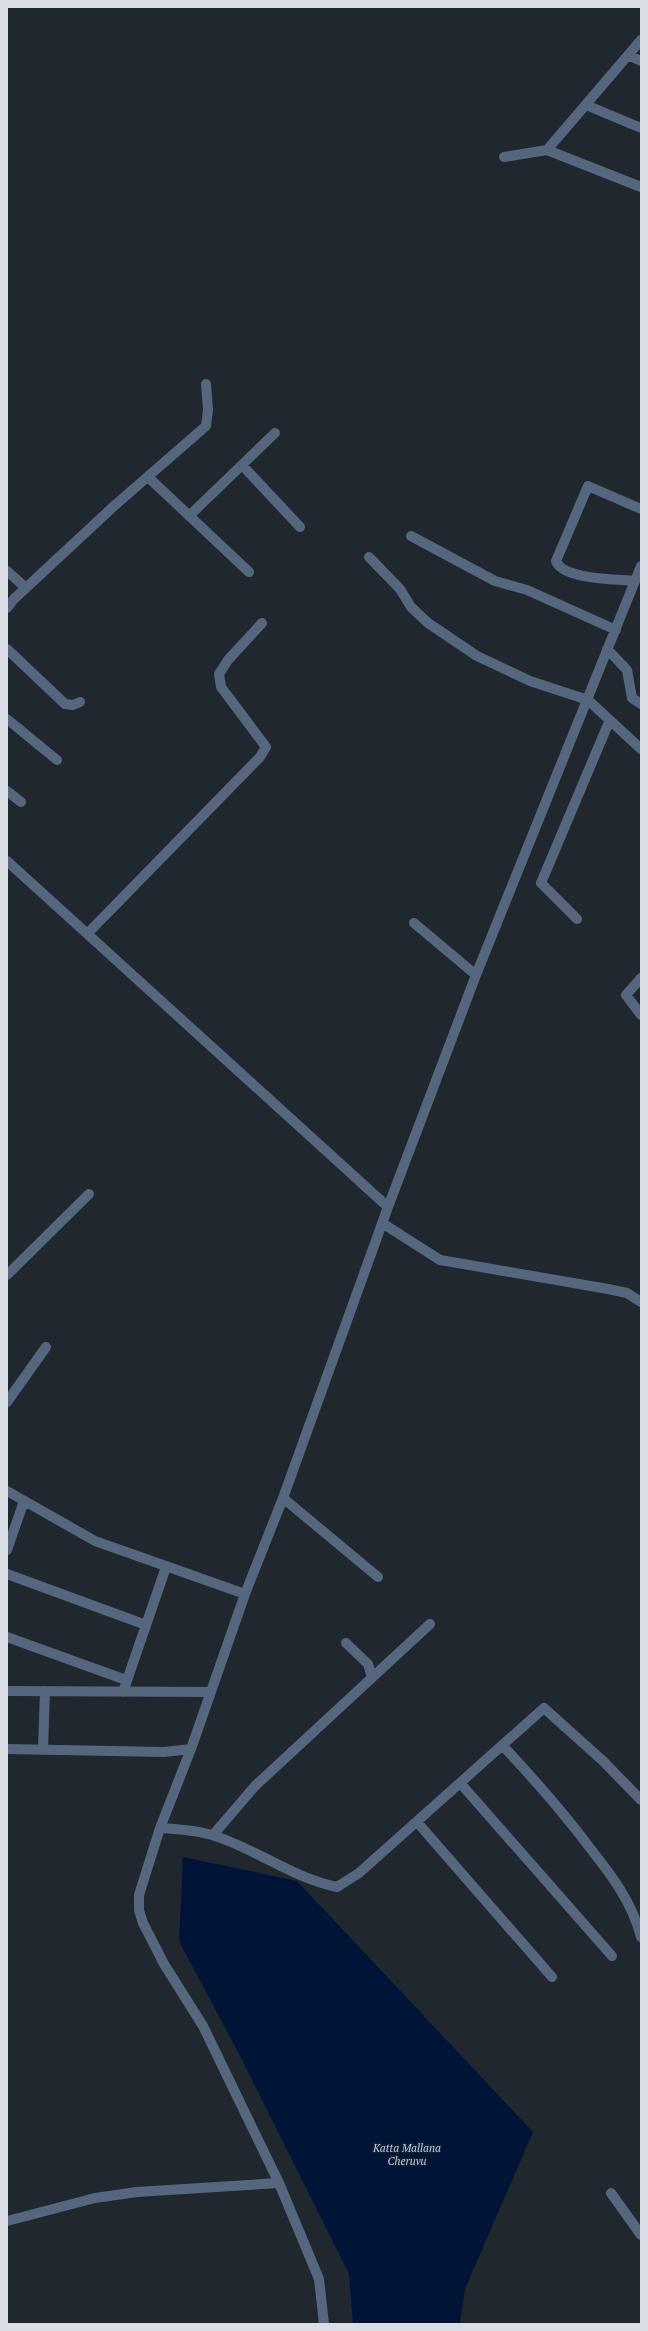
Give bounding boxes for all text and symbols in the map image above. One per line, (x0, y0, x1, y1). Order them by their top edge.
water label: Katta Mallana Cheruvu (372, 2141, 441, 2168)

